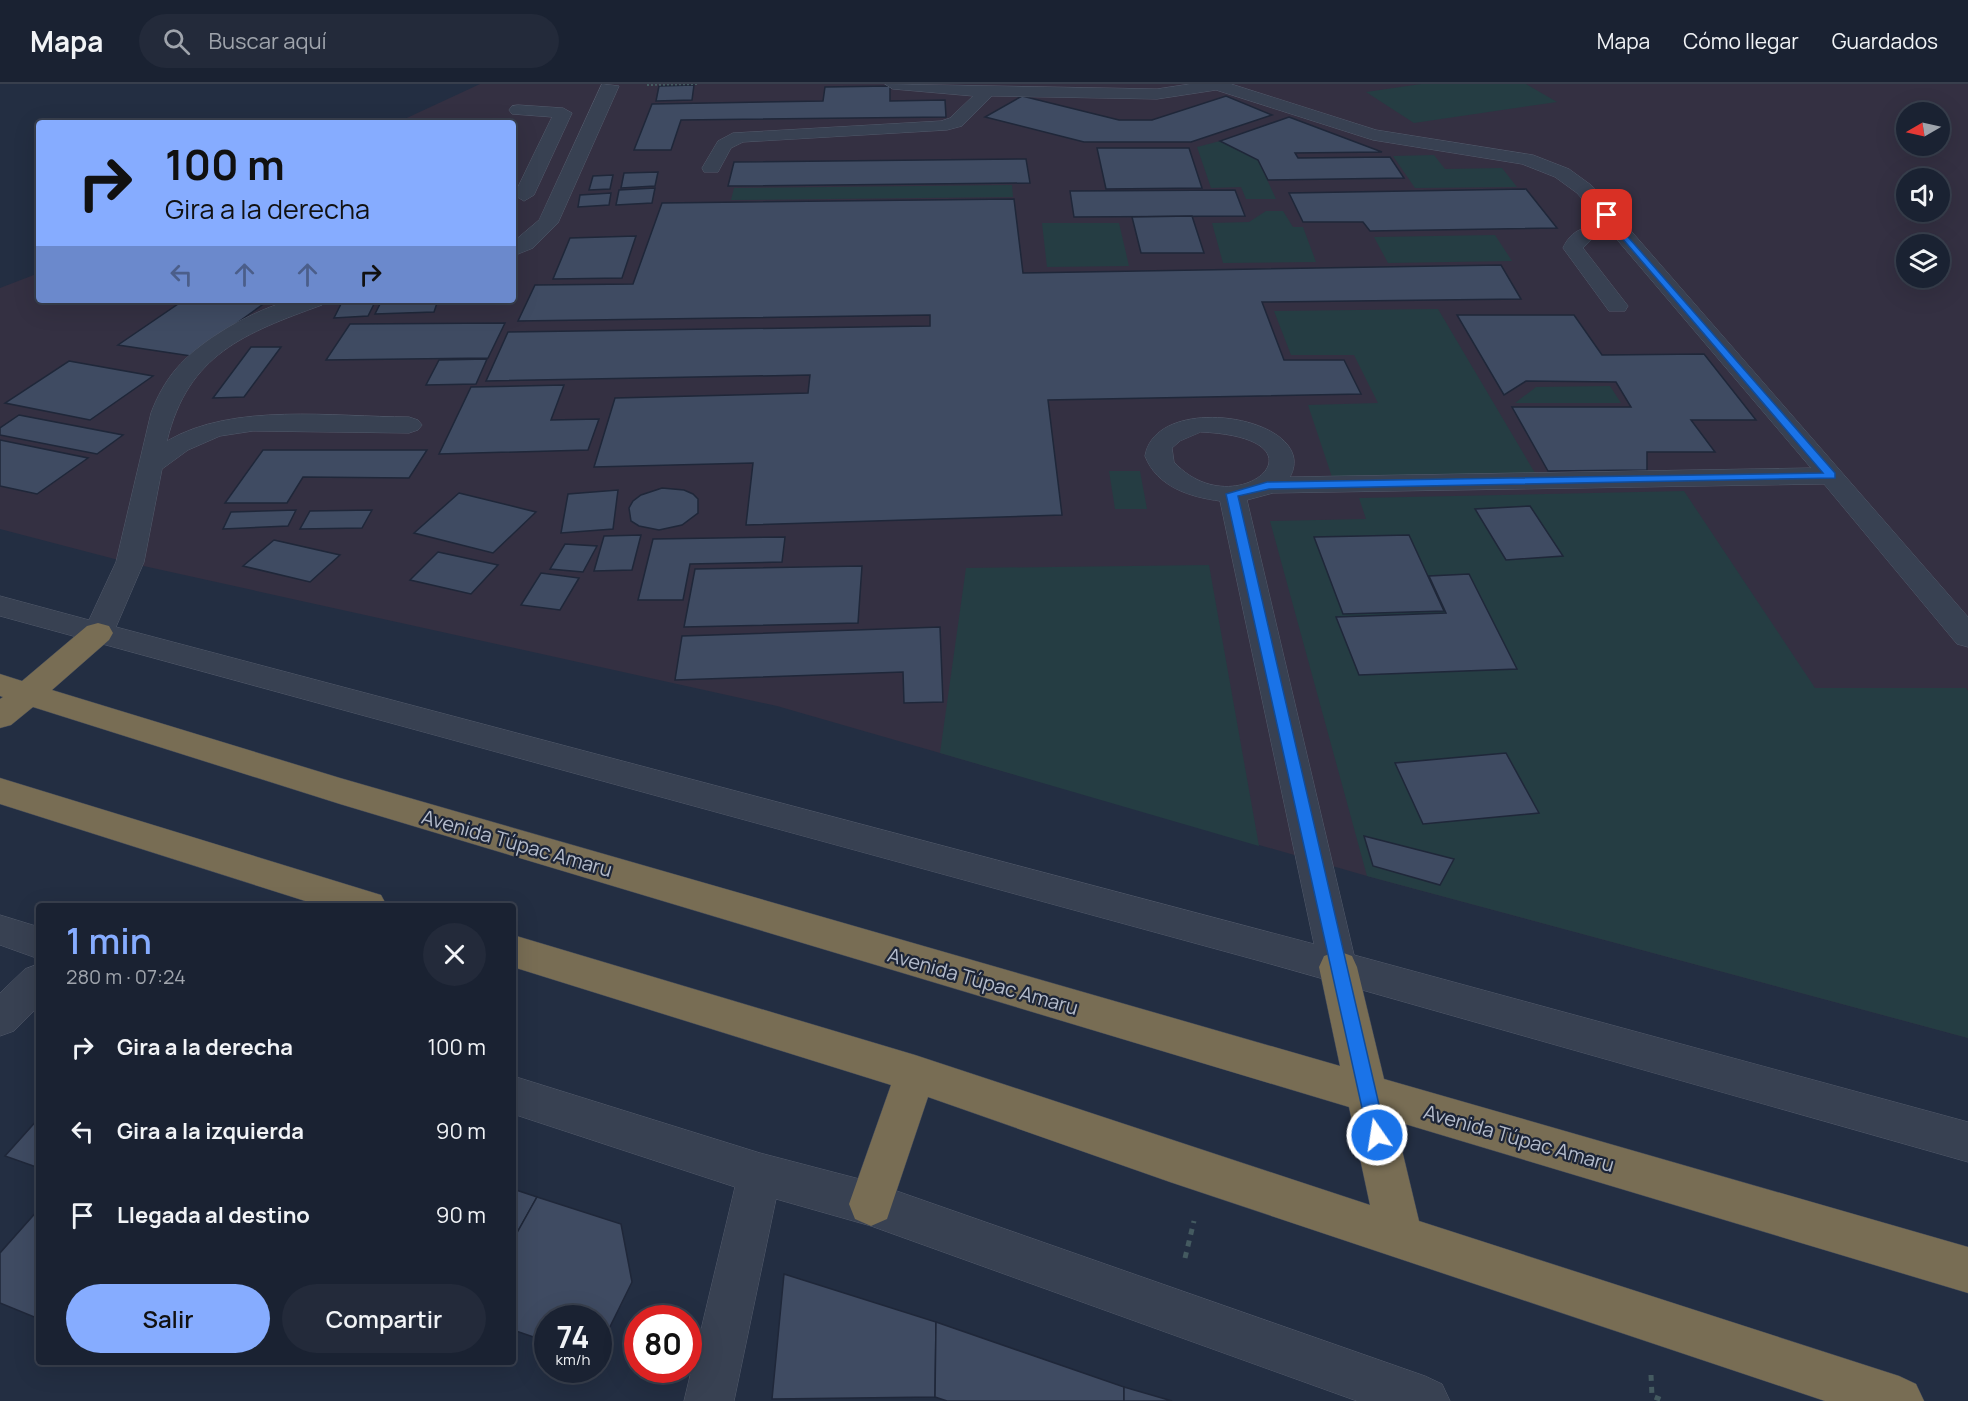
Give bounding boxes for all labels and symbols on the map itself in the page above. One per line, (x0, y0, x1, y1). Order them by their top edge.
north arrow (1896, 102, 1950, 156)
pin (1581, 189, 1632, 240)
street label: Avenida Túpac Amaru (418, 803, 616, 883)
street label: Avenida Túpac Amaru (884, 941, 1082, 1021)
street label: Avenida Túpac Amaru (1420, 1098, 1618, 1178)
position arrow (1345, 1103, 1409, 1167)
speed limit sign: 80 (624, 1305, 702, 1383)

